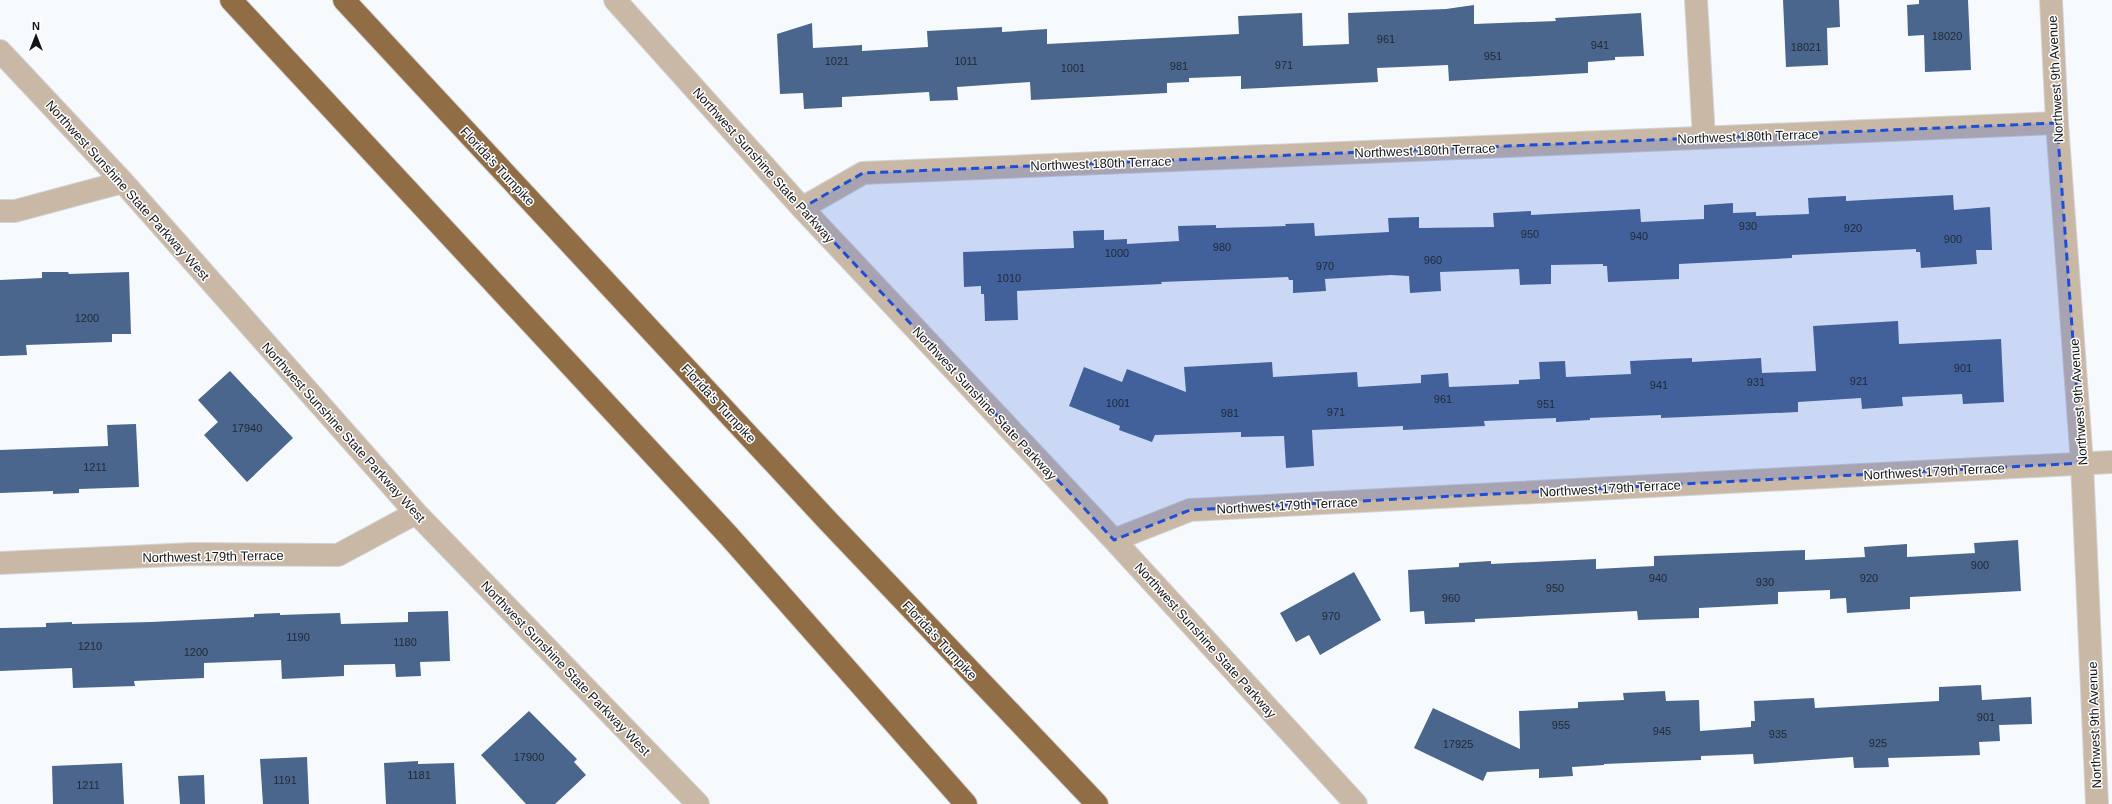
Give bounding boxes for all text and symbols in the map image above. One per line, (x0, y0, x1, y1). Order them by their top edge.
street label: Northwest 9th Avenue (2045, 15, 2066, 143)
north arrow (16, 16, 56, 56)
text: N (32, 20, 40, 32)
house number: 18020 (1932, 30, 1962, 42)
house number: 961 (1377, 33, 1395, 45)
house number: 941 (1591, 39, 1609, 51)
house number: 18021 (1791, 41, 1821, 53)
house number: 951 (1484, 50, 1502, 62)
house number: 1021 (825, 55, 849, 67)
house number: 1011 (954, 55, 978, 67)
house number: 971 (1275, 59, 1293, 71)
house number: 981 (1170, 60, 1188, 72)
house number: 1001 (1061, 62, 1085, 74)
street label: Northwest Sunshine State Parkway (690, 85, 838, 246)
street label: Northwest Sunshine State Parkway West (43, 97, 213, 284)
street label: Florida's Turnpike (457, 124, 538, 209)
street label: Northwest 180th Terrace (1677, 127, 1819, 146)
street label: Northwest 180th Terrace (1354, 141, 1496, 160)
street label: Northwest 180th Terrace (1030, 154, 1172, 173)
house number: 930 (1739, 220, 1757, 232)
house number: 920 (1844, 222, 1862, 234)
house number: 950 (1521, 228, 1539, 240)
house number: 940 (1630, 230, 1648, 242)
house number: 900 (1944, 233, 1962, 245)
house number: 980 (1213, 241, 1231, 253)
house number: 1000 (1105, 247, 1129, 259)
house number: 960 (1424, 254, 1442, 266)
house number: 970 (1316, 260, 1334, 272)
house number: 1010 (997, 272, 1021, 284)
house number: 1200 (75, 312, 99, 324)
street label: Northwest Sunshine State Parkway (910, 324, 1060, 483)
street label: Northwest 9th Avenue (2067, 338, 2090, 466)
street label: Northwest Sunshine State Parkway West (259, 339, 429, 526)
street label: Florida's Turnpike (678, 361, 759, 446)
house number: 901 (1954, 362, 1972, 374)
house number: 921 (1850, 375, 1868, 387)
house number: 931 (1747, 376, 1765, 388)
house number: 941 (1650, 379, 1668, 391)
house number: 961 (1434, 393, 1452, 405)
house number: 1001 (1106, 397, 1130, 409)
house number: 951 (1537, 398, 1555, 410)
house number: 971 (1327, 406, 1345, 418)
house number: 981 (1221, 407, 1239, 419)
house number: 17940 (232, 422, 262, 434)
street label: Northwest 179th Terrace (1863, 460, 2005, 483)
house number: 1211 (83, 461, 107, 473)
street label: Northwest 179th Terrace (1539, 477, 1681, 500)
street label: Northwest 179th Terrace (1216, 494, 1358, 517)
street label: Northwest 179th Terrace (142, 548, 284, 565)
house number: 900 (1971, 559, 1989, 571)
street label: Northwest Sunshine State Parkway (1132, 560, 1280, 721)
house number: 940 (1649, 572, 1667, 584)
house number: 920 (1860, 572, 1878, 584)
house number: 930 (1756, 576, 1774, 588)
street label: Northwest Sunshine State Parkway West (478, 578, 654, 759)
house number: 950 (1546, 582, 1564, 594)
house number: 960 (1442, 592, 1460, 604)
street label: Florida's Turnpike (899, 598, 980, 683)
house number: 970 (1322, 610, 1340, 622)
house number: 1190 (286, 631, 310, 643)
house number: 1180 (393, 636, 417, 648)
house number: 1210 (78, 640, 102, 652)
house number: 1200 (184, 646, 208, 658)
street label: Northwest 9th Avenue (2085, 661, 2104, 789)
house number: 901 (1977, 711, 1995, 723)
house number: 955 (1552, 719, 1570, 731)
house number: 945 (1653, 725, 1671, 737)
house number: 935 (1769, 728, 1787, 740)
house number: 925 (1869, 737, 1887, 749)
house number: 17925 (1443, 738, 1473, 750)
house number: 17900 (514, 751, 544, 763)
house number: 1181 (407, 769, 431, 781)
house number: 1191 (273, 774, 297, 786)
house number: 1211 (76, 779, 100, 791)

